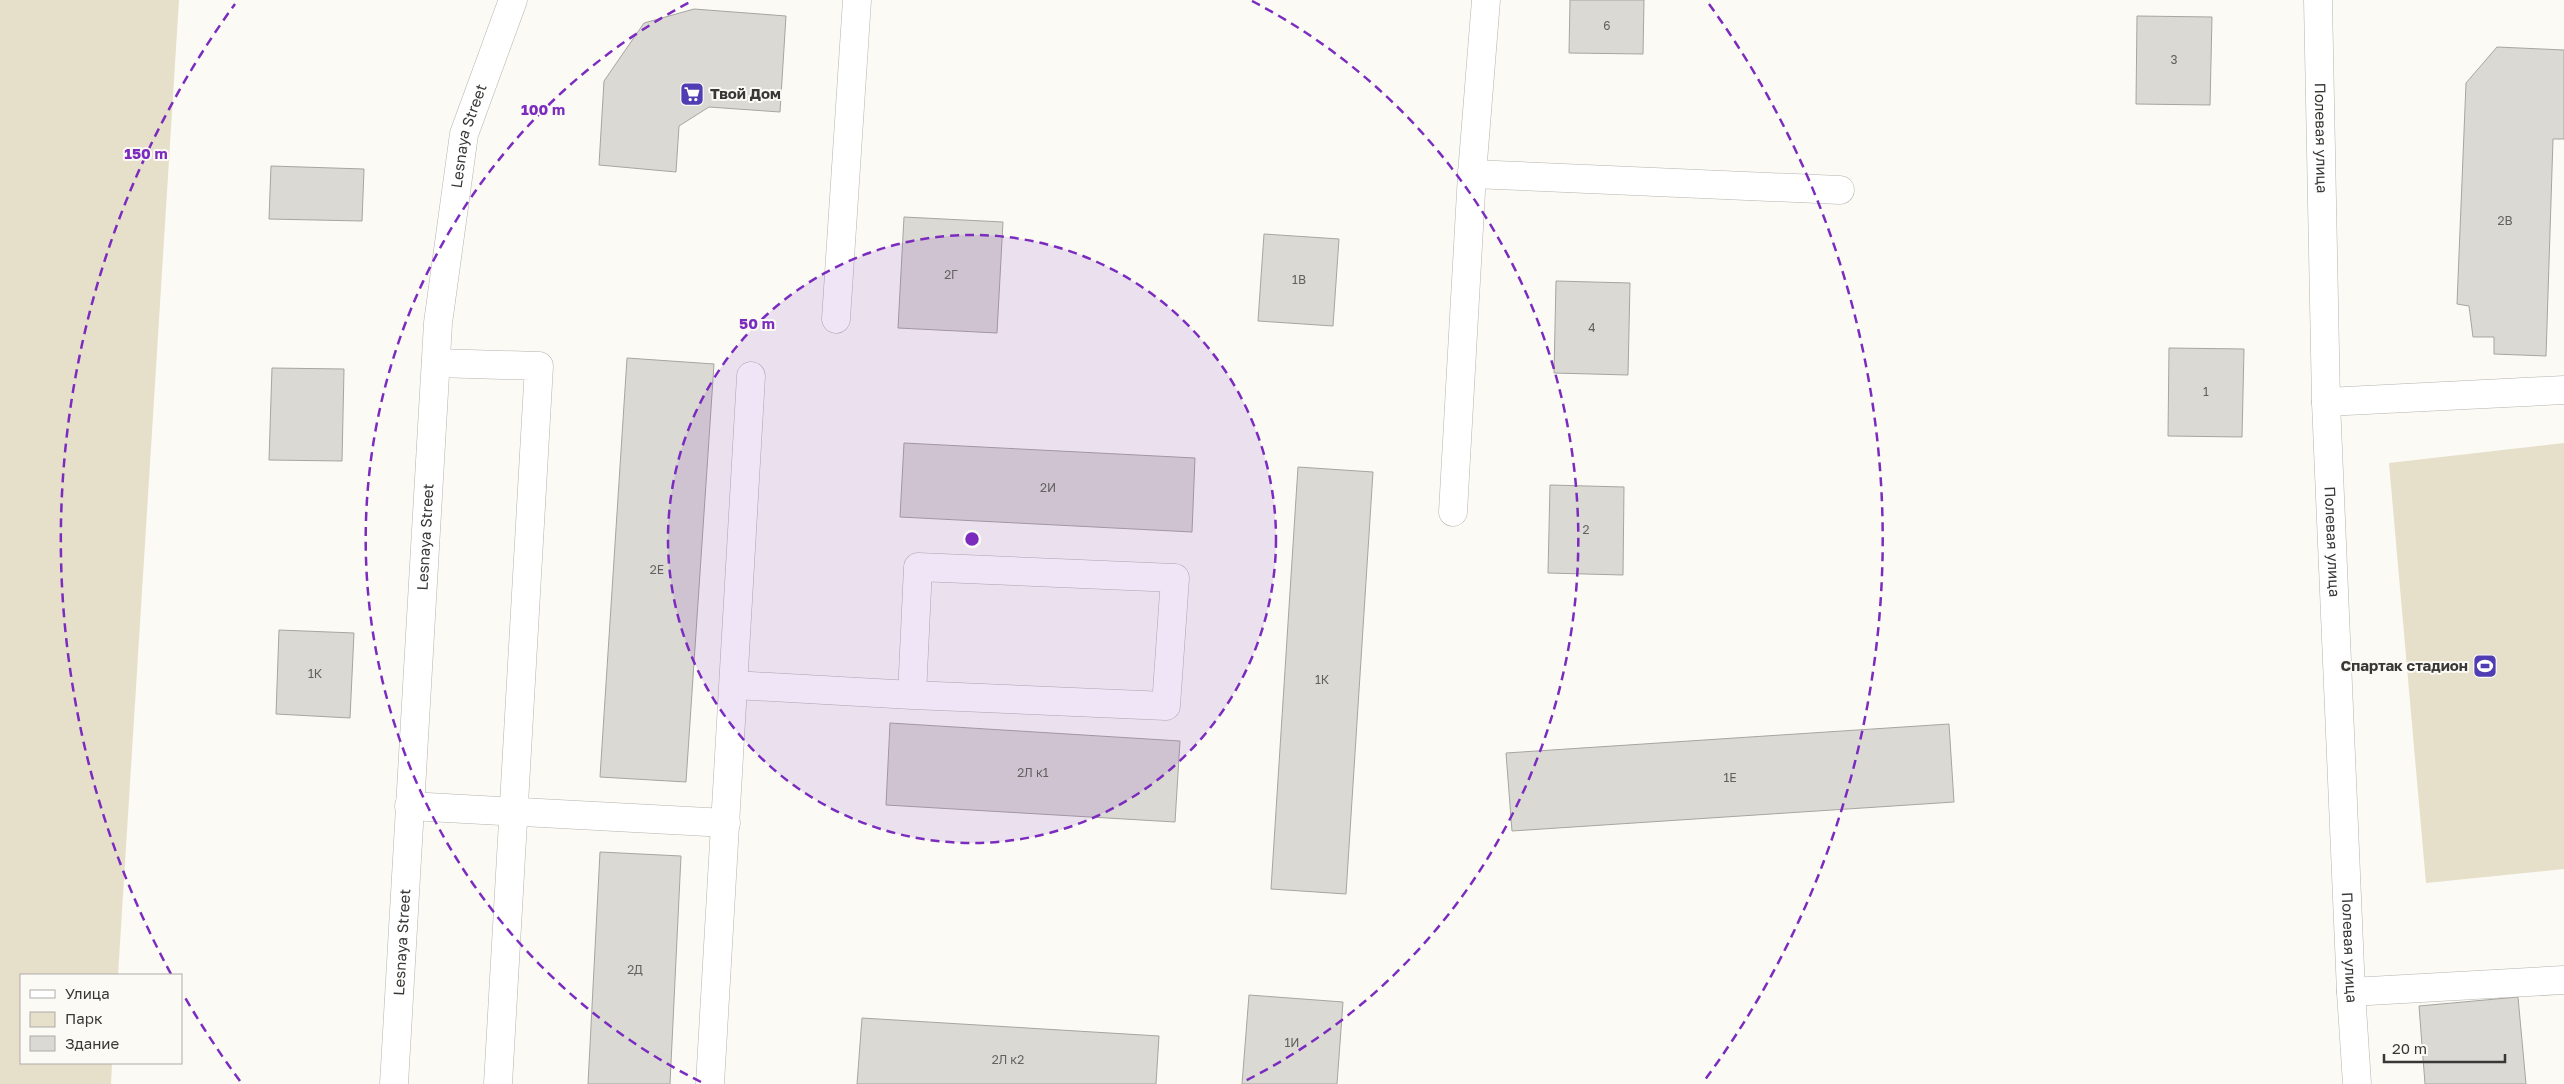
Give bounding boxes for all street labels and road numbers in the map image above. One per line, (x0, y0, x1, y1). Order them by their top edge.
street label: Lesnaya Street (447, 81, 490, 189)
street label: Полевая улица (2312, 82, 2332, 194)
street label: Lesnaya Street (413, 483, 437, 591)
street label: Полевая улица (2322, 486, 2344, 598)
street label: Lesnaya Street (389, 888, 413, 996)
street label: Полевая улица (2339, 892, 2362, 1003)

